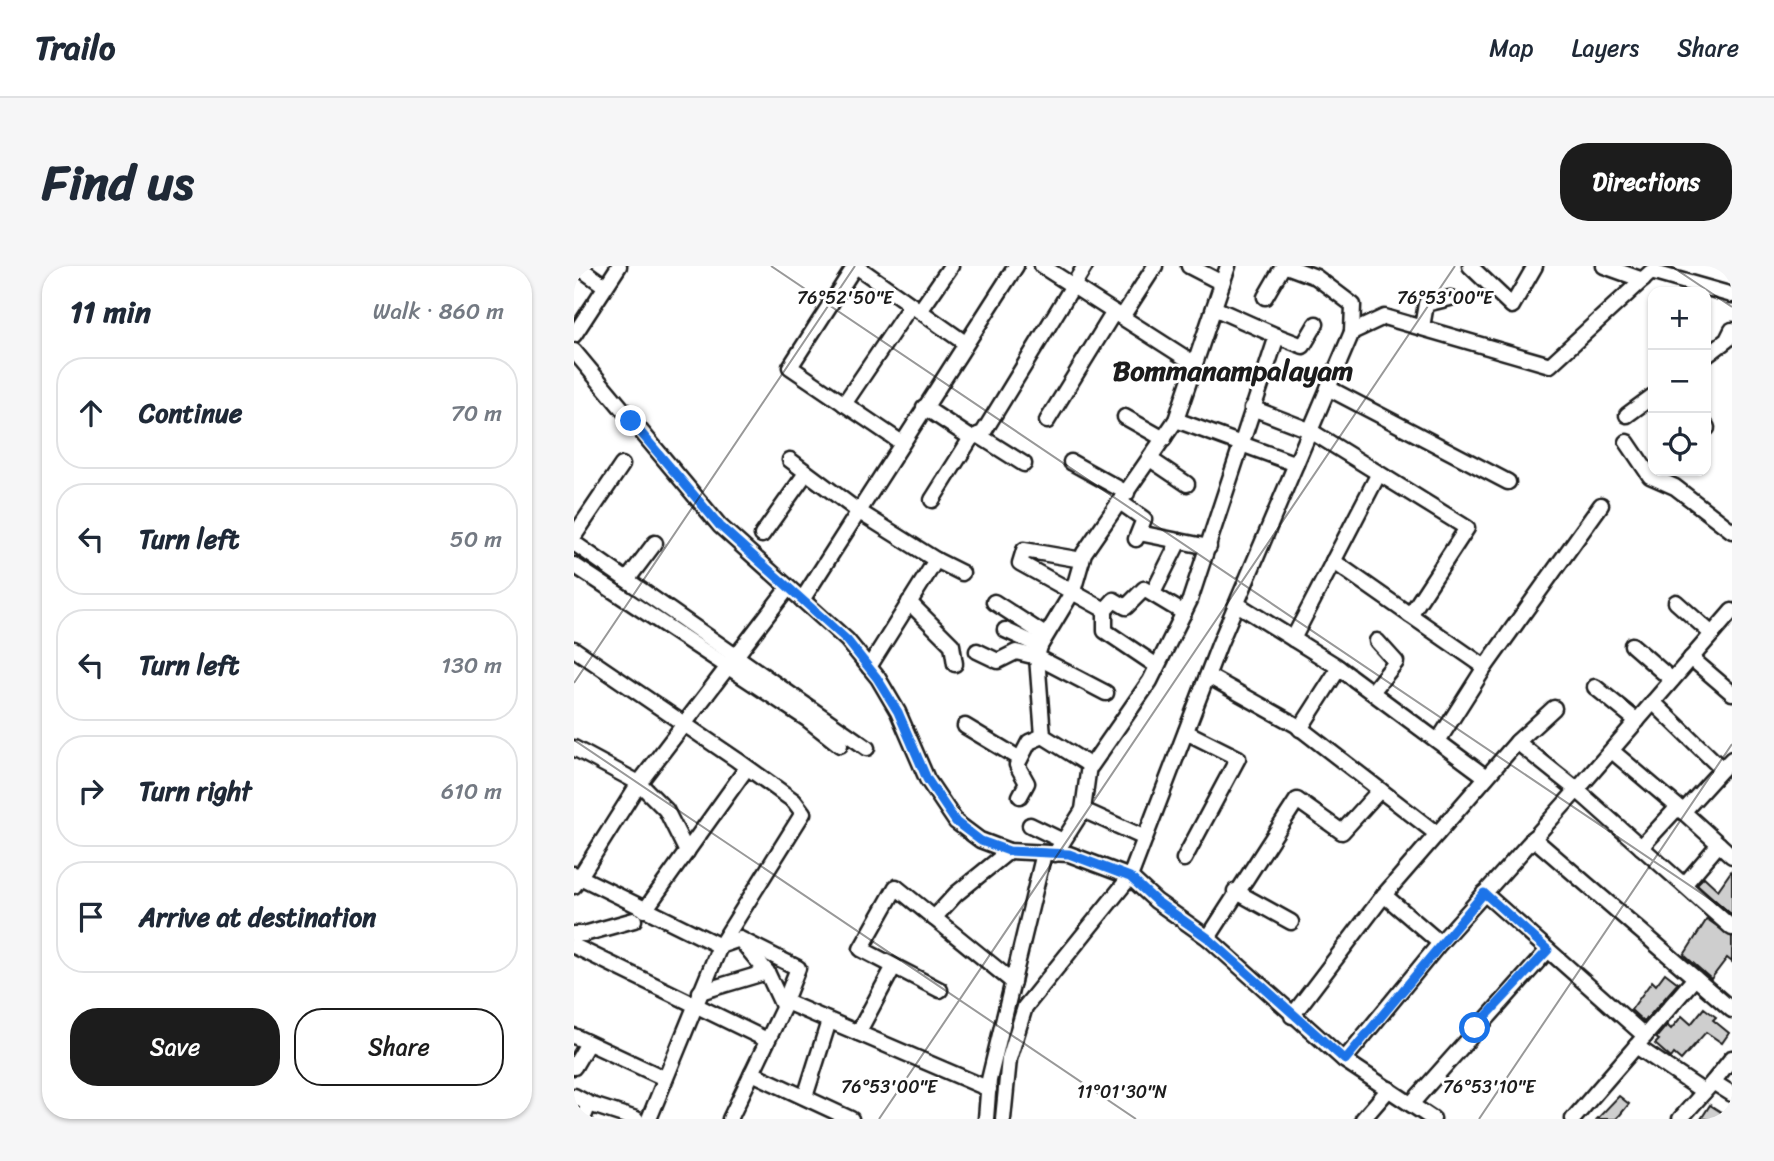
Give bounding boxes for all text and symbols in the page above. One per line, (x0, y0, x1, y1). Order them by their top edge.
text: Trailo (35, 19, 115, 77)
text: Map (1489, 27, 1534, 69)
text: Layers (1572, 27, 1639, 69)
text: Share (1677, 27, 1739, 69)
text: Find us (42, 139, 194, 226)
button: Directions (1560, 143, 1732, 221)
text: 76°52'50"E (797, 282, 894, 314)
text: 76°53'00"E (1397, 282, 1494, 314)
text: 11 min (70, 285, 151, 339)
map controls (1648, 287, 1711, 476)
button: + (1648, 287, 1711, 350)
text: Walk · 860 m (373, 291, 504, 332)
district label: Bommanampalayam (1113, 346, 1353, 395)
button: − (1648, 350, 1711, 413)
text: Continue (139, 390, 242, 436)
text: 70 m (451, 393, 502, 434)
icon: ahead (72, 394, 110, 432)
route end (615, 405, 646, 436)
button: locate (1648, 413, 1711, 476)
text: Turn left (139, 516, 239, 562)
text: 50 m (450, 519, 502, 560)
icon: left (72, 520, 110, 558)
text: Turn left (139, 642, 239, 688)
text: 130 m (441, 645, 502, 686)
icon: left (72, 646, 110, 684)
text: Turn right (139, 768, 252, 814)
text: 610 m (441, 771, 502, 812)
icon: right (72, 772, 110, 810)
text: Arrive at destination (139, 894, 376, 940)
icon: arrive (72, 898, 110, 936)
button: Save (70, 1008, 280, 1086)
button: Share (294, 1008, 504, 1086)
route start (1459, 1012, 1490, 1043)
text: 76°53'00"E (841, 1071, 938, 1103)
text: 76°53'10"E (1443, 1071, 1536, 1103)
text: 11°01'30"N (1077, 1076, 1168, 1108)

